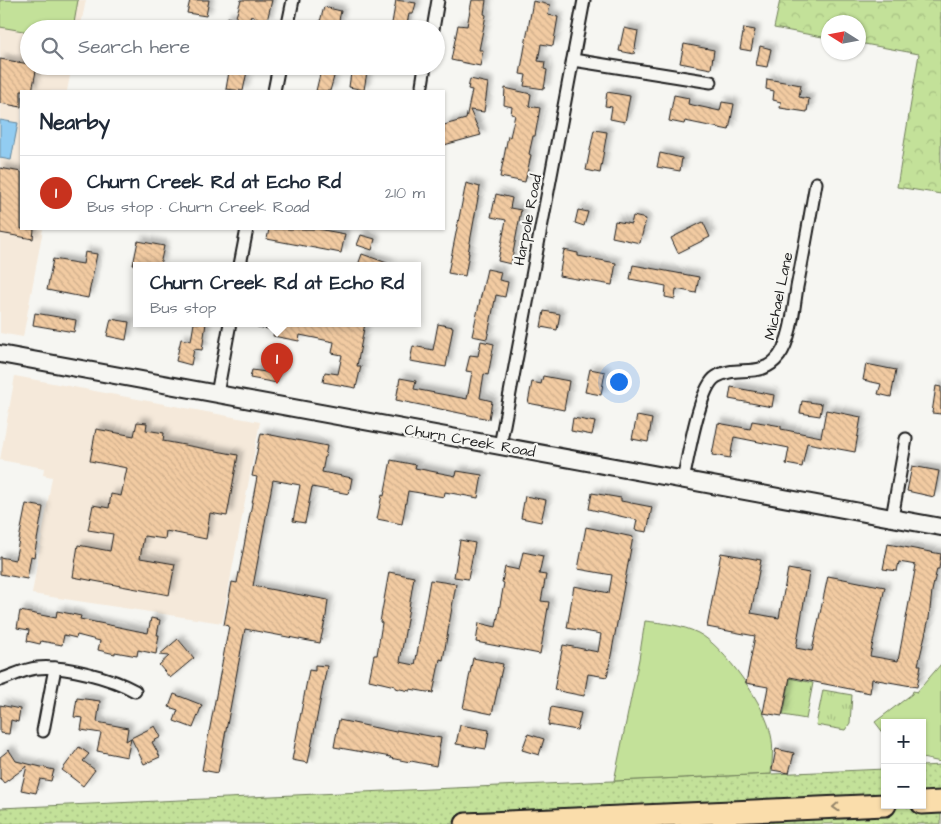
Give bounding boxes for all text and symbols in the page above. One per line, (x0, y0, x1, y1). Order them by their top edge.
north arrow (821, 15, 866, 60)
search box (20, 20, 445, 75)
icon: search (38, 34, 66, 62)
text: Search here (78, 34, 190, 61)
text: Nearby (40, 108, 110, 137)
text: Churn Creek Rd at Echo Rd (87, 169, 341, 196)
street label: Harpole Road (509, 172, 547, 268)
text: 1 (55, 182, 57, 204)
text: 210 m (385, 182, 425, 204)
text: Bus stop · Churn Creek Road (87, 196, 309, 218)
street label: Michael Lane (759, 250, 799, 342)
popup (133, 262, 421, 327)
text: Churn Creek Rd at Echo Rd (150, 270, 404, 297)
text: Bus stop (150, 297, 216, 319)
pin: 1 (261, 343, 293, 384)
your location (606, 369, 632, 395)
street label: Churn Creek Road (403, 419, 537, 463)
map controls (881, 719, 926, 809)
button: + (881, 719, 926, 764)
button: − (881, 764, 926, 809)
one-way arrow (832, 802, 840, 813)

